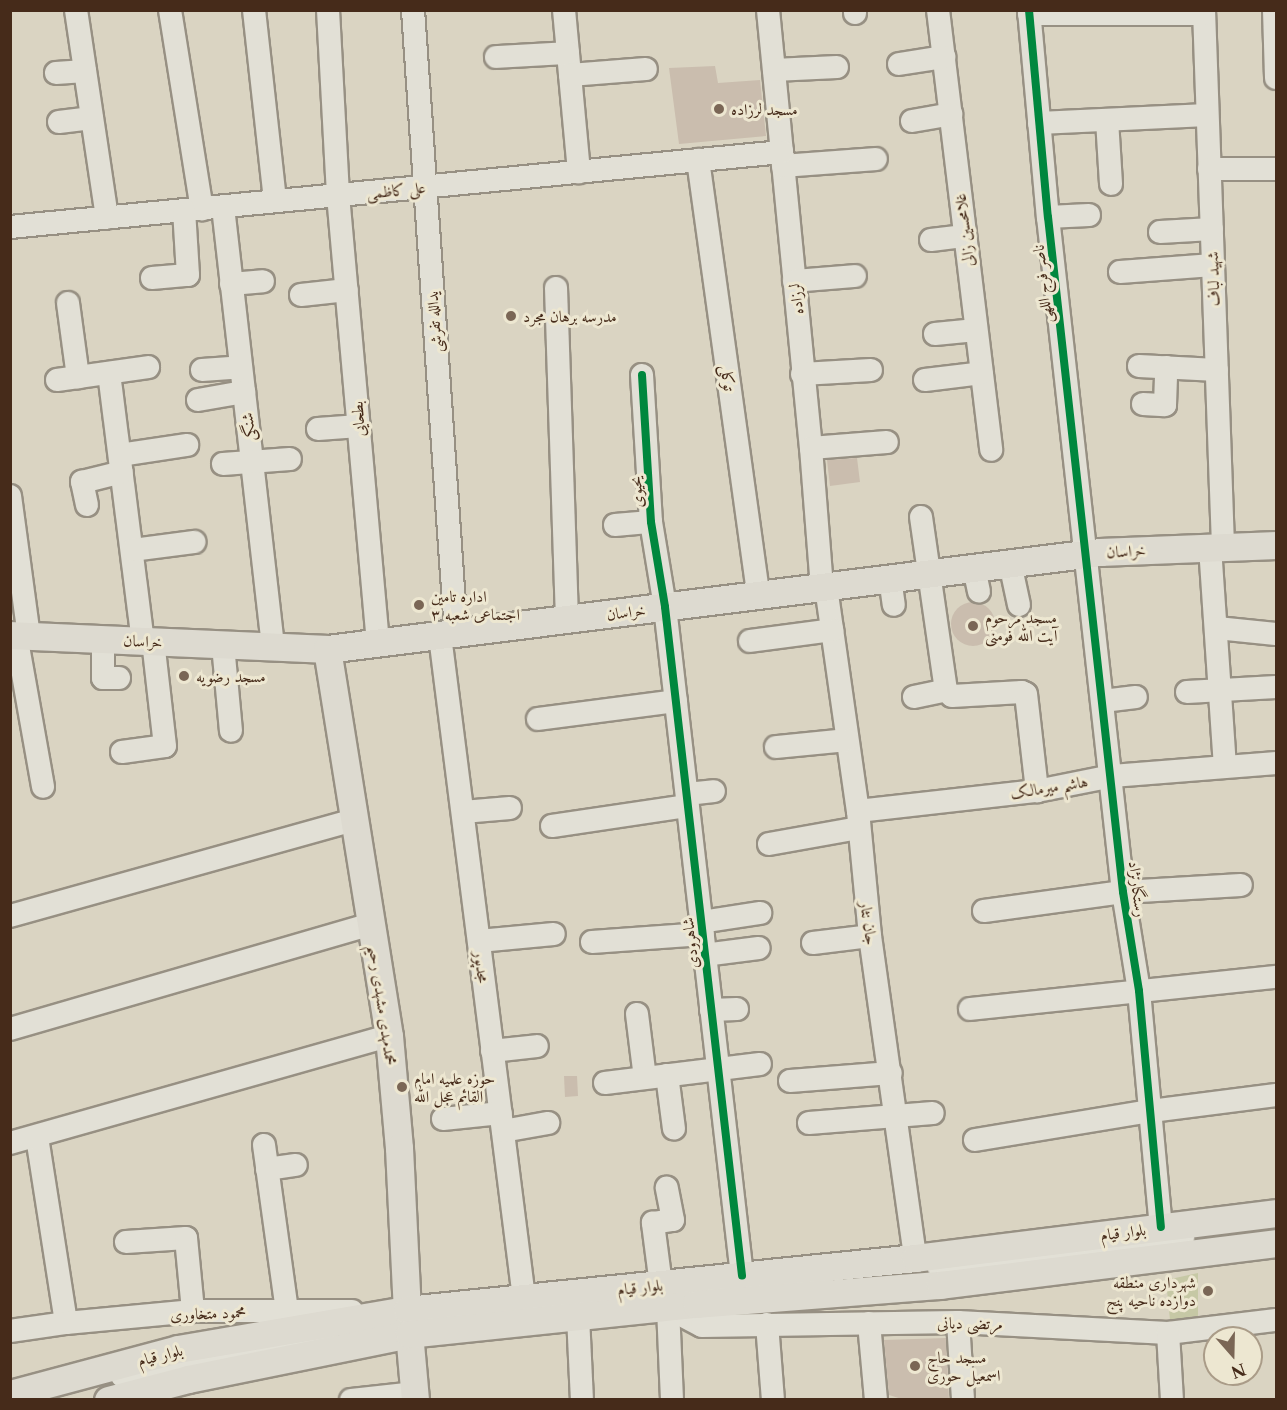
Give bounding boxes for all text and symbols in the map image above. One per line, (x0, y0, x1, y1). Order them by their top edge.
place label: مسجد لرزاده (731, 99, 798, 119)
marker: مسجد لرزاده (712, 102, 726, 116)
street label: علی کاظمی (365, 177, 427, 203)
street label: غلامحسین زالی (950, 192, 978, 268)
street label: ناصر فرج اللهی (1028, 244, 1056, 324)
street label: شهید لباف (1202, 251, 1224, 307)
street label: لرزاده (785, 283, 807, 315)
street label: یدالله تفرشی (422, 291, 446, 353)
place label: مدرسه برهان مجرد (523, 306, 617, 326)
marker: مدرسه برهان مجرد (504, 309, 518, 323)
street label: توکلی (717, 364, 739, 392)
street label: بطحایی (347, 400, 369, 438)
street label: شنگی (237, 412, 259, 442)
street label: یحیوی (625, 475, 647, 509)
street label: خراسان (1106, 540, 1146, 562)
place label: اداره تامین اجتماعی شعبه ۳ (431, 586, 520, 624)
marker: اداره تامین اجتماعی شعبه ۳ (412, 598, 426, 612)
street label: خراسان (605, 600, 647, 624)
place label: مسجد مرحوم آیت الله فومنی (985, 607, 1057, 645)
marker: مسجد مرحوم آیت الله فومنی (966, 619, 980, 633)
street label: خراسان (123, 630, 163, 652)
place label: مسجد رضویه (196, 666, 266, 686)
marker: مسجد رضویه (177, 669, 191, 683)
street label: هاشم میرمالک (1009, 771, 1089, 803)
street label: رستگارنژاد (1125, 860, 1151, 918)
street label: جان نثار (856, 900, 882, 946)
street label: شاهرودی (678, 916, 702, 970)
street label: محمدمهدی مشهدی رحیم (365, 944, 401, 1066)
street label: مجدپور (471, 950, 493, 984)
place label: حوزه علمیه امام القائم عجل الله (414, 1068, 495, 1106)
marker: حوزه علمیه امام القائم عجل الله (395, 1080, 409, 1094)
street label: بلوار قیام (1099, 1220, 1147, 1244)
place label: شهرداری منطقه دوازده ناحیه پنج (1106, 1272, 1196, 1310)
street label: بلوار قیام (616, 1275, 664, 1299)
marker: شهرداری منطقه دوازده ناحیه پنج (1201, 1284, 1215, 1298)
street label: محمود متخاوری (170, 1302, 246, 1324)
street label: مرتضی دیانی (937, 1313, 1003, 1333)
north arrow (1203, 1326, 1263, 1386)
street label: بلوار قیام (135, 1340, 185, 1370)
place label: مسجد حاج اسمعیل حوری (927, 1347, 1001, 1385)
marker: مسجد حاج اسمعیل حوری (908, 1359, 922, 1373)
text: N (1229, 1359, 1248, 1383)

